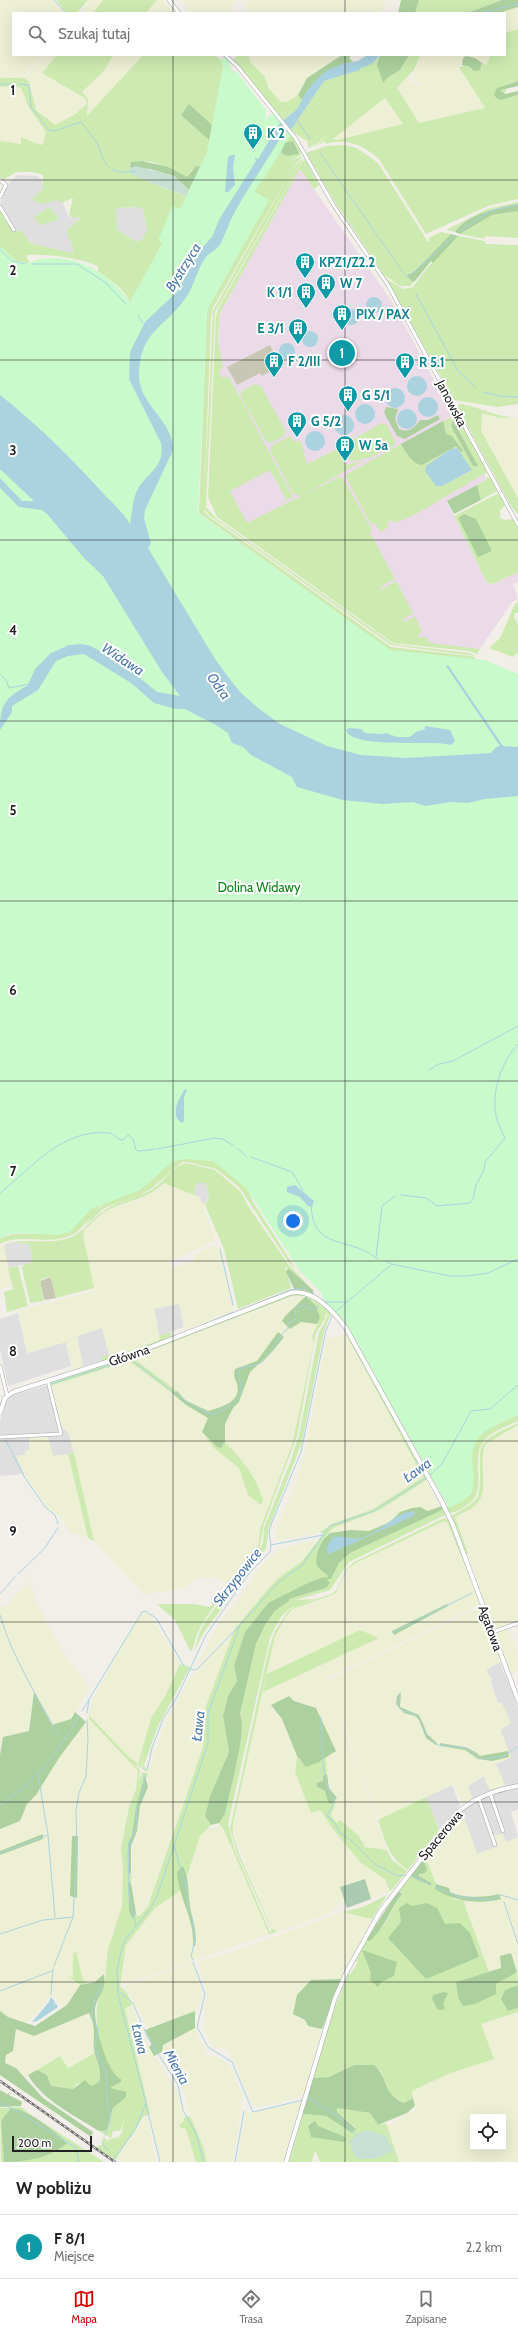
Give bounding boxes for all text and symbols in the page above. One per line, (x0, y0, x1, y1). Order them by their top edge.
search box (12, 12, 506, 56)
icon: search (26, 23, 48, 45)
text: Szukaj tutaj (58, 25, 130, 43)
text: 1 (11, 82, 15, 98)
building icon: K 2 (242, 122, 264, 150)
place label: K 2 (267, 125, 285, 141)
water label: Bystrzyca (161, 239, 205, 295)
building icon: KPZ1/Z2.2 (294, 251, 316, 279)
place label: KPZ1/Z2.2 (319, 254, 375, 270)
text: 2 (10, 262, 17, 278)
building icon: W 7 (315, 272, 337, 300)
place label: W 7 (340, 275, 362, 291)
building icon: K 1/1 (295, 281, 317, 309)
place label: K 1/1 (267, 284, 292, 300)
building icon: PIX / PAX (331, 303, 353, 331)
place label: PIX / PAX (356, 306, 410, 322)
building icon: E 3/1 (287, 317, 309, 345)
place label: E 3/1 (257, 320, 284, 336)
pin: 1 (329, 338, 355, 368)
building icon: F 2/III (263, 350, 285, 378)
building icon: R 5.1 (394, 351, 416, 379)
place label: F 2/III (288, 353, 320, 369)
place label: R 5.1 (419, 354, 445, 370)
street label: Janowska (433, 376, 471, 430)
building icon: G 5/1 (337, 384, 359, 412)
place label: G 5/1 (362, 387, 390, 403)
building icon: G 5/2 (286, 410, 308, 438)
place label: G 5/2 (311, 413, 341, 429)
building icon: W 5a (334, 434, 356, 462)
place label: W 5a (359, 437, 388, 453)
text: 3 (9, 442, 17, 458)
text: 4 (9, 622, 17, 638)
water label: Widawa (98, 639, 148, 679)
water label: Odra (203, 669, 235, 703)
text: 5 (10, 802, 17, 818)
park label: Dolina Widawy (217, 879, 301, 895)
text: 6 (9, 982, 17, 998)
text: 7 (10, 1163, 17, 1179)
your location (283, 1211, 303, 1231)
street label: Główna (107, 1340, 152, 1369)
text: 8 (9, 1343, 17, 1359)
water label: Ława (399, 1454, 435, 1486)
text: 9 (9, 1523, 17, 1539)
water label: Skrzypowice (209, 1544, 266, 1610)
street label: Agatowa (475, 1603, 507, 1654)
water label: Ława (187, 1710, 209, 1742)
street label: Spacerowa (415, 1806, 466, 1863)
water label: Ława (128, 2022, 152, 2056)
water label: Mienia (160, 2045, 194, 2088)
map controls (470, 2114, 506, 2150)
button: locate (470, 2114, 506, 2150)
scale bar (12, 2134, 92, 2153)
text: 200 m (18, 2136, 51, 2150)
text: W pobliżu (16, 2178, 91, 2198)
text: F 8/1 (54, 2230, 85, 2248)
text: 1 (27, 2239, 31, 2255)
text: 2.2 km (466, 2239, 502, 2255)
text: Miejsce (54, 2248, 94, 2264)
tab: Mapa (71, 2288, 97, 2326)
tab: Trasa (239, 2288, 263, 2326)
tab: Zapisane (405, 2288, 447, 2326)

